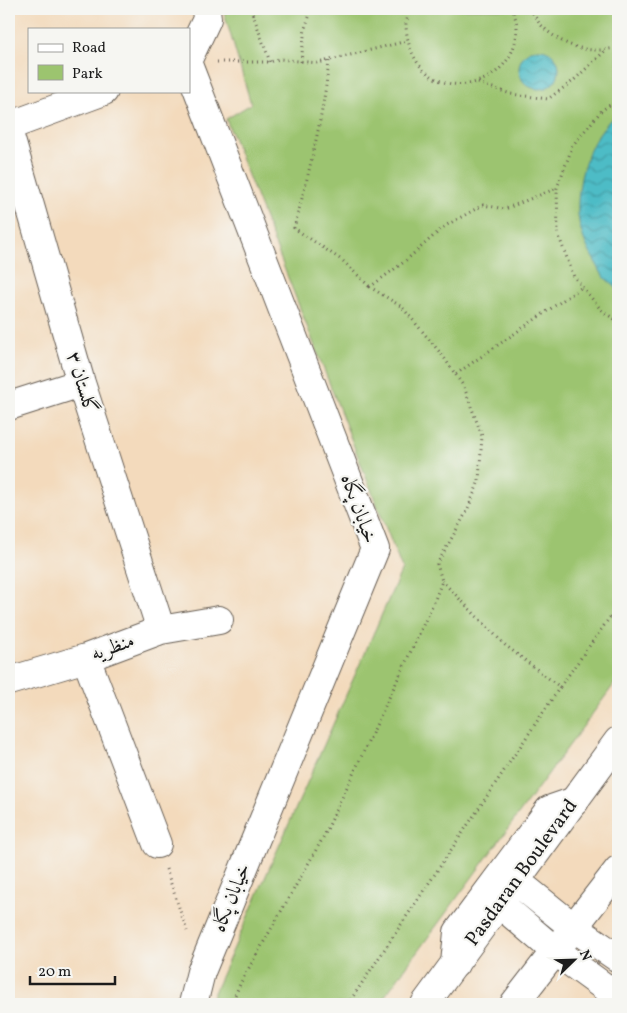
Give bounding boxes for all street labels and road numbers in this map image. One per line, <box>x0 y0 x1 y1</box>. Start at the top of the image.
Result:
street label: گلستان ۳ <box>58 349 104 417</box>
street label: خیابان پگاه <box>333 470 384 548</box>
street label: منظریه <box>87 627 139 669</box>
street label: Pasdaran Boulevard <box>459 794 585 952</box>
street label: خیابان پگاه <box>205 859 258 937</box>

